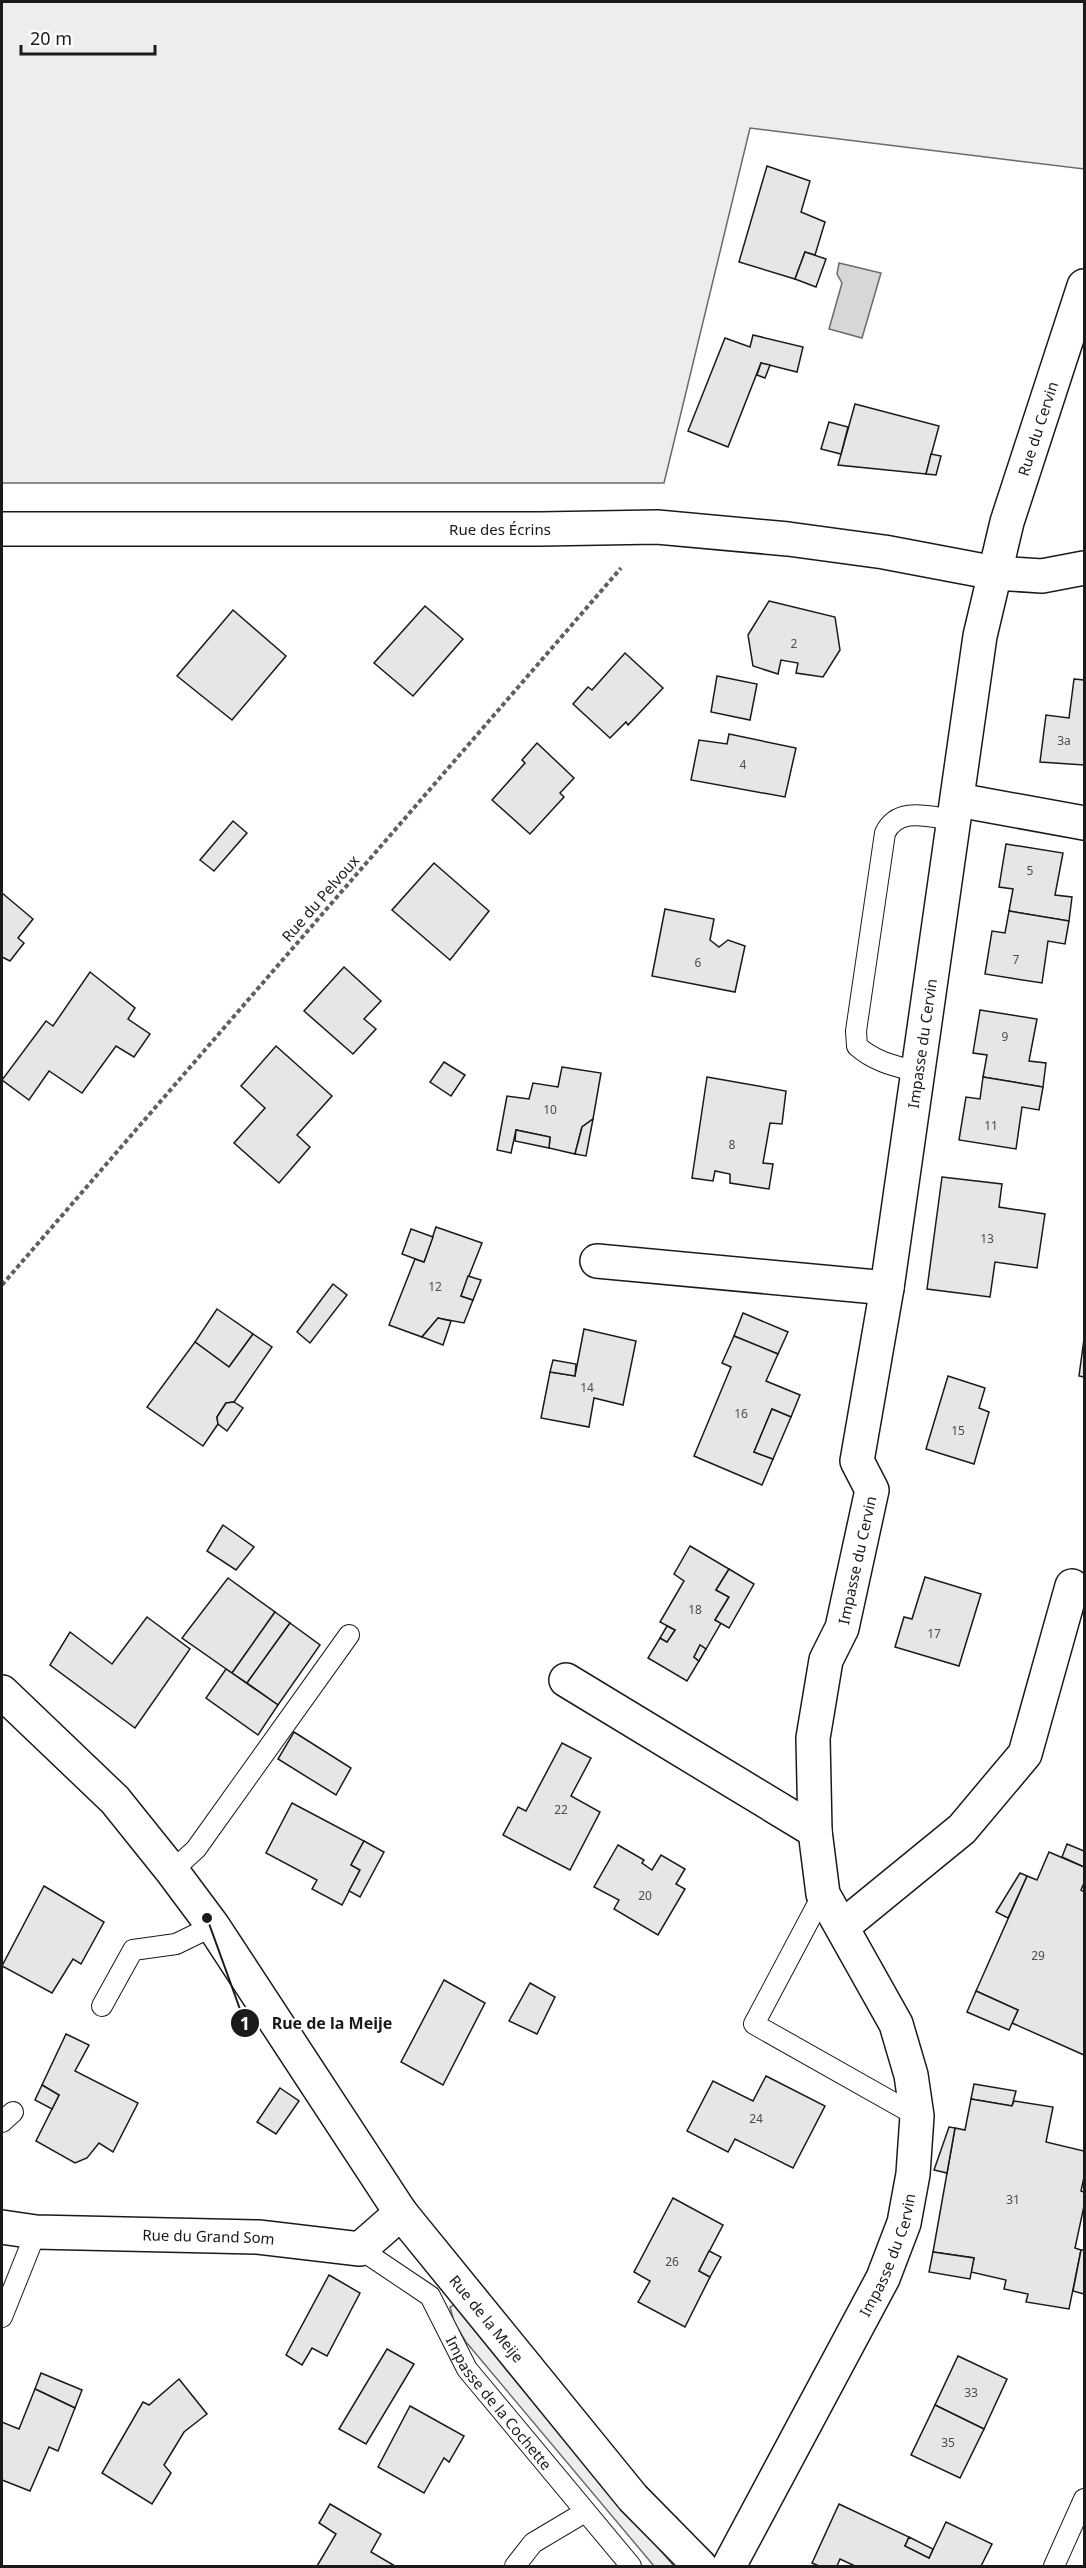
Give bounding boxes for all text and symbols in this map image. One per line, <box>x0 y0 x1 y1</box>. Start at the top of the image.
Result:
scale bar <box>21 18 154 56</box>
text: 20 m <box>30 26 72 50</box>
street label: Rue du Cervin <box>1013 379 1062 478</box>
street label: Rue des Écrins <box>449 519 551 539</box>
house number: 2 <box>791 635 798 652</box>
house number: 3a <box>1057 732 1071 749</box>
house number: 4 <box>740 756 747 773</box>
street label: Rue du Pelvoux <box>277 850 363 946</box>
house number: 5 <box>1027 862 1034 879</box>
house number: 7 <box>1013 951 1020 968</box>
house number: 6 <box>695 954 702 971</box>
street label: Impasse du Cervin <box>903 977 941 1110</box>
house number: 9 <box>1002 1028 1009 1045</box>
house number: 10 <box>543 1101 557 1118</box>
house number: 11 <box>984 1117 998 1134</box>
house number: 8 <box>729 1136 736 1153</box>
house number: 13 <box>980 1230 994 1247</box>
house number: 12 <box>428 1278 442 1295</box>
house number: 14 <box>580 1379 594 1396</box>
house number: 16 <box>734 1405 748 1422</box>
house number: 15 <box>951 1422 965 1439</box>
street label: Impasse du Cervin <box>833 1494 880 1626</box>
house number: 18 <box>688 1601 702 1618</box>
house number: 17 <box>927 1625 941 1642</box>
house number: 22 <box>554 1801 568 1818</box>
house number: 20 <box>638 1887 652 1904</box>
house number: 29 <box>1031 1947 1045 1964</box>
callout: Rue de la Meije <box>230 2006 404 2040</box>
text: 1 <box>240 2011 250 2035</box>
text: Rue de la Meije <box>272 2012 392 2034</box>
house number: 24 <box>749 2110 763 2127</box>
house number: 31 <box>1006 2191 1020 2208</box>
street label: Impasse du Cervin <box>854 2192 919 2320</box>
street label: Rue du Grand Som <box>142 2224 276 2249</box>
house number: 26 <box>665 2253 679 2270</box>
street label: Rue de la Meije <box>445 2271 528 2366</box>
street label: Impasse de la Cochette <box>442 2332 557 2474</box>
house number: 33 <box>964 2384 978 2401</box>
house number: 35 <box>941 2434 955 2451</box>

